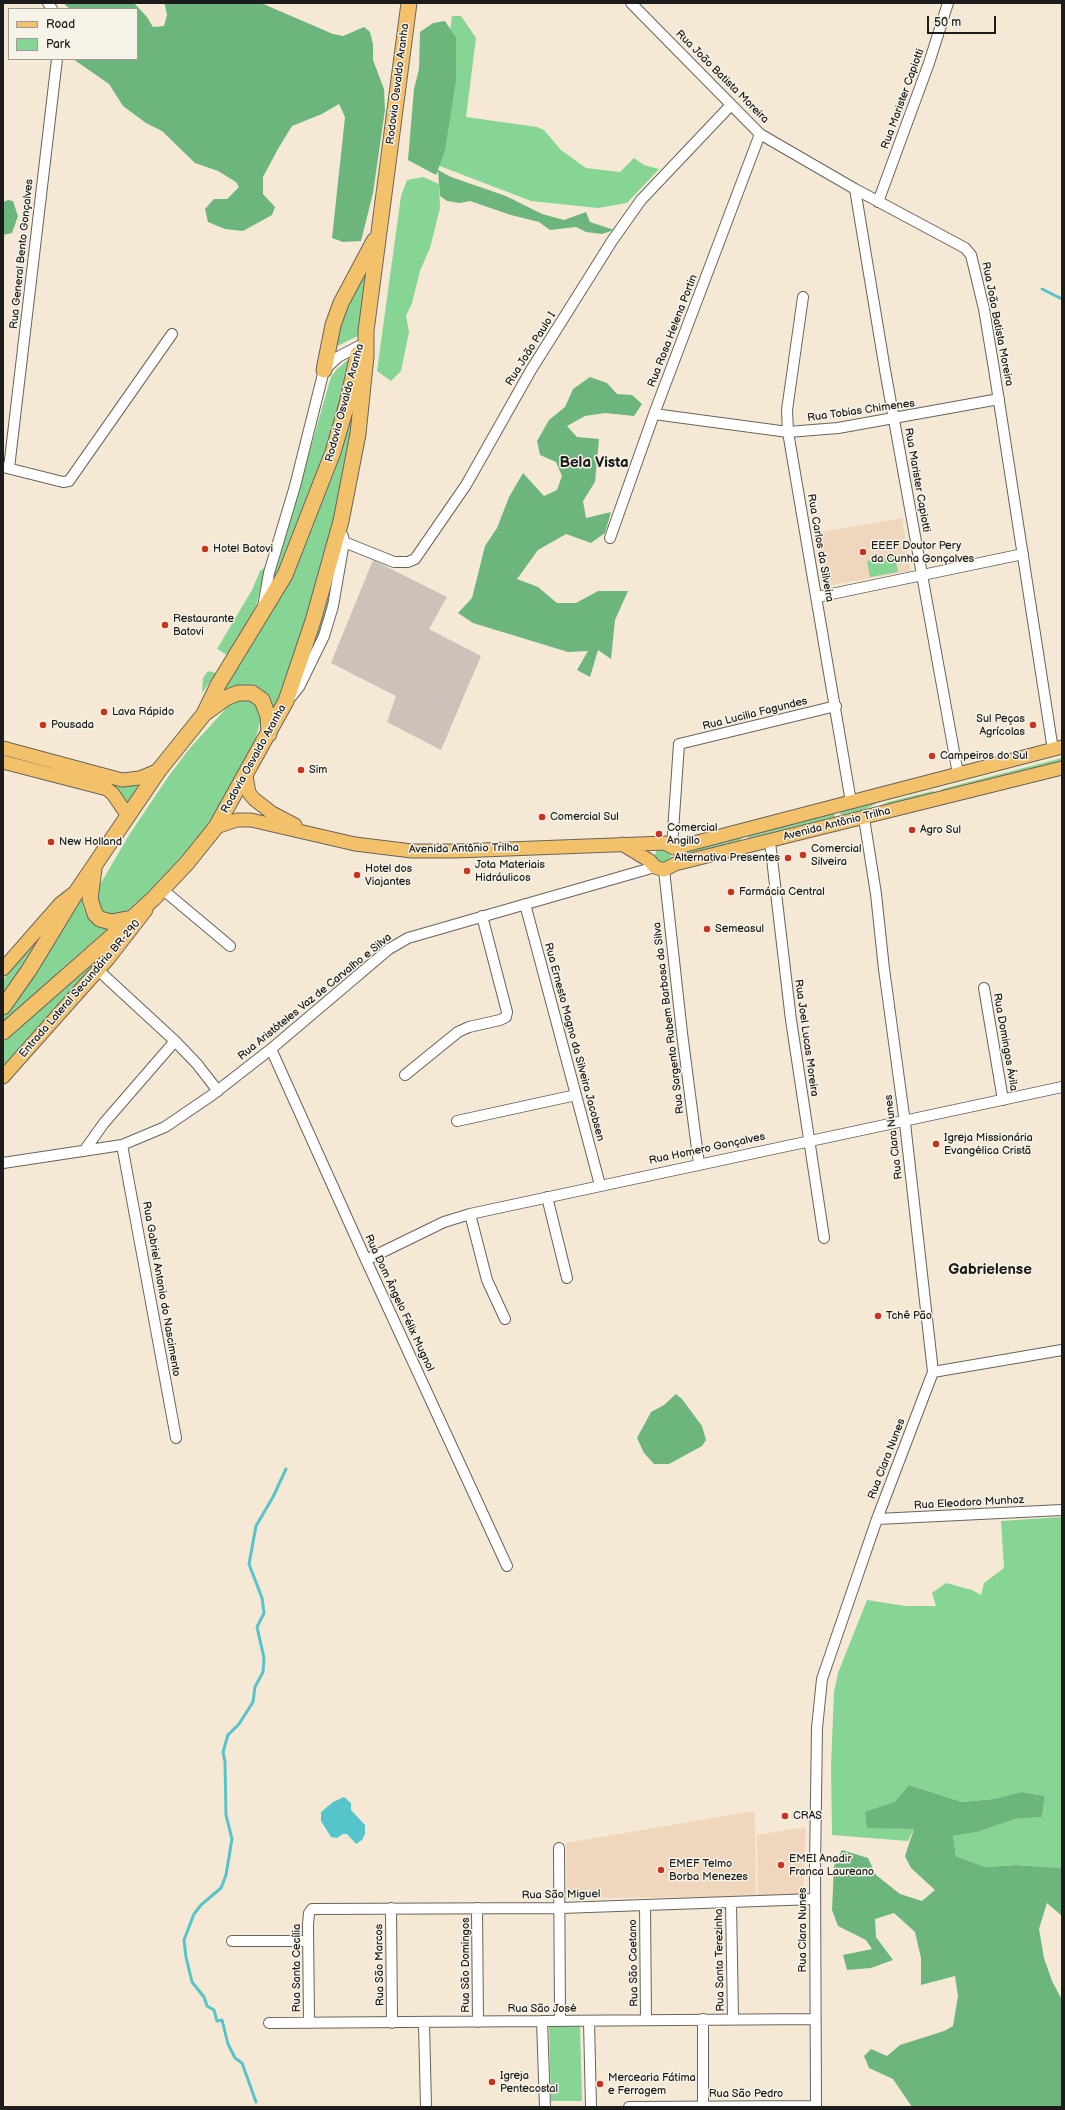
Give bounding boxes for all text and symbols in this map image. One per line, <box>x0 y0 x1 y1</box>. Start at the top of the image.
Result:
legend <box>8 8 138 60</box>
scale bar <box>929 8 998 34</box>
text: 50 m <box>934 15 961 30</box>
text: Road <box>46 17 75 32</box>
street label: Rodovia Osvaldo Aranha <box>384 23 412 145</box>
street label: Rua João Batista Moreira <box>673 28 771 126</box>
text: Park <box>46 37 70 52</box>
street label: Rua Marister Capiotti <box>879 47 927 151</box>
street label: Rua General Bento Gonçalves <box>8 178 36 330</box>
street label: Rua João Batista Moreira <box>978 261 1016 387</box>
street label: Rua Rosa Helena Portin <box>645 273 701 389</box>
street label: Rua João Paulo I <box>503 310 559 388</box>
street label: Rodovia Osvaldo Aranha <box>323 342 367 464</box>
street label: Rua Tobias Chimenes <box>806 397 916 425</box>
street label: Rua Marister Capiotti <box>901 427 933 533</box>
district label: Bela Vista <box>559 454 629 472</box>
street label: Rua Carlos da Silveira <box>804 493 836 603</box>
place label: EEEF Doutor Pery da Cunha Gonçalves <box>871 539 974 565</box>
place label: Hotel Batovi <box>213 542 273 556</box>
marker: Hotel Batovi <box>200 544 210 554</box>
marker: EEEF Doutor Pery da Cunha Gonçalves <box>858 547 868 557</box>
place label: Restaurante Batovi <box>173 612 234 638</box>
marker: Restaurante Batovi <box>160 620 170 630</box>
street label: Rua Lucilia Fagundes <box>701 695 809 733</box>
street label: Rodovia Osvaldo Aranha <box>219 702 289 816</box>
place label: Lava Rápido <box>112 705 174 719</box>
marker: Lava Rápido <box>99 707 109 717</box>
place label: Sul Peças Agrícolas <box>976 712 1025 738</box>
place label: Pousada <box>51 718 94 732</box>
marker: Pousada <box>38 720 48 730</box>
marker: Sul Peças Agrícolas <box>1028 720 1038 730</box>
place label: Campeiros do Sul <box>940 749 1028 763</box>
marker: Campeiros do Sul <box>927 751 937 761</box>
place label: Sim <box>309 763 327 777</box>
marker: Sim <box>296 765 306 775</box>
street label: Avenida Antônio Trilha <box>782 804 892 844</box>
place label: Comercial Sul <box>550 810 619 824</box>
marker: Comercial Sul <box>537 812 547 822</box>
place label: Comercial Angillo <box>667 821 718 847</box>
place label: Agro Sul <box>920 823 961 837</box>
marker: Agro Sul <box>907 825 917 835</box>
marker: Comercial Angillo <box>654 829 664 839</box>
place label: New Holland <box>59 835 122 849</box>
marker: New Holland <box>46 837 56 847</box>
street label: Avenida Antônio Trilha <box>409 841 519 857</box>
place label: Comercial Silveira <box>811 842 862 868</box>
marker: Comercial Silveira <box>798 850 808 860</box>
place label: Alternativa Presentes <box>675 851 780 865</box>
marker: Alternativa Presentes <box>783 853 793 863</box>
place label: Jota Materiais Hidráulicos <box>475 858 545 884</box>
place label: Hotel dos Viajantes <box>365 862 412 888</box>
marker: Jota Materiais Hidráulicos <box>462 866 472 876</box>
marker: Hotel dos Viajantes <box>352 870 362 880</box>
place label: Farmácia Central <box>739 885 825 899</box>
marker: Farmácia Central <box>726 887 736 897</box>
street label: Entrada Lateral Secundária BR-290 <box>17 918 143 1060</box>
street label: Rua Sargento Rubem Barbosa da Silva <box>651 921 687 1115</box>
place label: Semeasul <box>715 922 764 936</box>
marker: Semeasul <box>702 924 712 934</box>
street label: Rua Aristóteles Vaz de Carvalho e Silva <box>236 931 394 1063</box>
street label: Rua Ernesto Magno da Silveira Jacobsen <box>541 941 607 1143</box>
street label: Rua Joel Lucas Moreira <box>791 978 821 1098</box>
street label: Rua Domingos Ávila <box>990 992 1020 1092</box>
street label: Rua Clara Nunes <box>882 1094 906 1180</box>
street label: Rua Homero Gonçalves <box>648 1130 766 1168</box>
place label: Igreja Missionária Evangélica Cristã <box>944 1131 1033 1157</box>
marker: Igreja Missionária Evangélica Cristã <box>931 1139 941 1149</box>
street label: Rua Gabriel Antonio do Nascimento <box>139 1200 183 1378</box>
street label: Rua Dom Ângelo Félix Mugnol <box>361 1232 437 1374</box>
district label: Gabrielense <box>948 1261 1032 1279</box>
place label: Tchê Pão <box>886 1309 932 1323</box>
marker: Tchê Pão <box>873 1311 883 1321</box>
street label: Rua Clara Nunes <box>866 1417 908 1501</box>
street label: Rua Eleodoro Munhoz <box>914 1494 1024 1512</box>
place label: CRAS <box>793 1809 822 1823</box>
marker: CRAS <box>780 1811 790 1821</box>
place label: EMEI Anadir Franca Laureano <box>789 1852 874 1878</box>
place label: EMEF Telmo Borba Menezes <box>669 1857 748 1883</box>
marker: EMEI Anadir Franca Laureano <box>776 1860 786 1870</box>
marker: EMEF Telmo Borba Menezes <box>656 1865 666 1875</box>
street label: Rua Clara Nunes <box>796 1887 810 1973</box>
street label: Rua São Miguel <box>521 1888 601 1902</box>
street label: Rua Santa Terezinha <box>713 1908 727 2012</box>
street label: Rua São Domingos <box>459 1917 473 2013</box>
street label: Rua São Caetano <box>627 1919 641 2007</box>
street label: Rua Santa Cecília <box>290 1924 304 2012</box>
street label: Rua São Marcos <box>373 1924 387 2006</box>
street label: Rua São José <box>507 2002 577 2016</box>
place label: Igreja Pentecostal <box>500 2069 558 2095</box>
place label: Mercearia Fátima e Ferragem <box>608 2071 696 2097</box>
marker: Igreja Pentecostal <box>487 2077 497 2087</box>
marker: Mercearia Fátima e Ferragem <box>595 2079 605 2089</box>
street label: Rua São Pedro <box>709 2087 783 2101</box>

